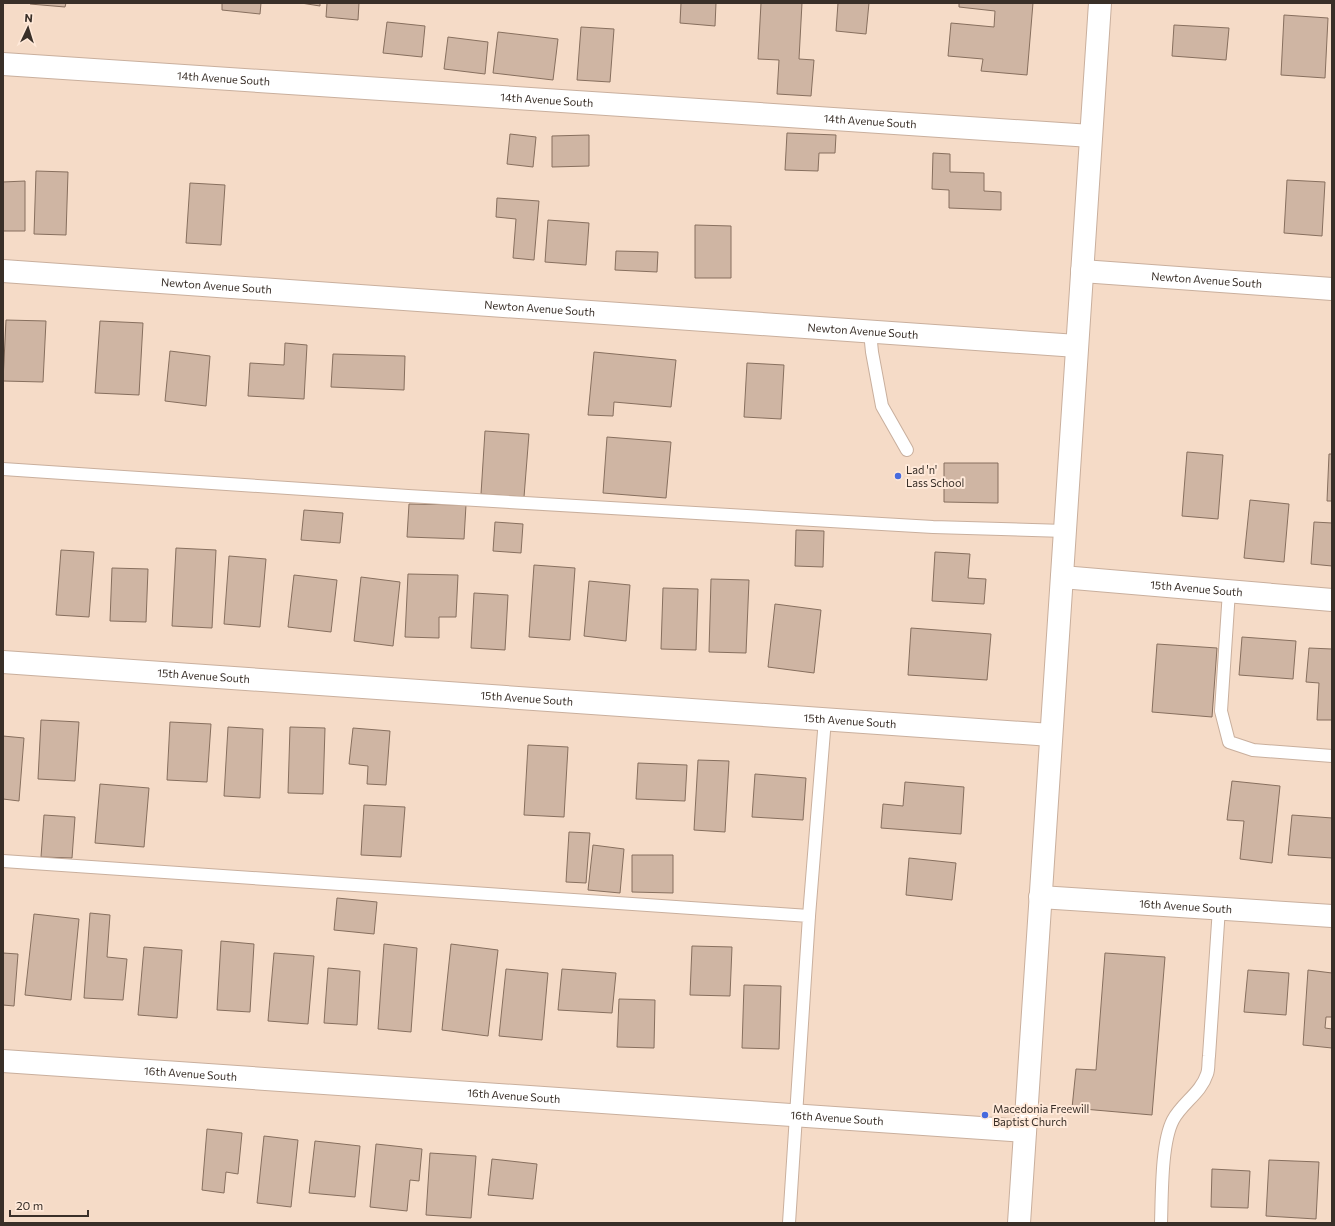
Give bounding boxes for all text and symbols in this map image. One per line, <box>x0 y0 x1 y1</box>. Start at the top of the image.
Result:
north arrow <box>8 8 48 48</box>
text: N <box>24 11 33 24</box>
street label: 14th Avenue South <box>177 69 270 88</box>
street label: 14th Avenue South <box>500 90 594 109</box>
street label: 14th Avenue South <box>823 111 917 130</box>
street label: Newton Avenue South <box>1151 269 1263 290</box>
street label: Newton Avenue South <box>161 275 272 296</box>
street label: Newton Avenue South <box>484 298 596 318</box>
street label: Newton Avenue South <box>807 320 919 341</box>
place label: Lad 'n' Lass School <box>906 463 964 489</box>
marker: Lad 'n' Lass School <box>893 471 903 481</box>
street label: 15th Avenue South <box>1150 578 1243 598</box>
street label: 15th Avenue South <box>157 666 250 685</box>
street label: 15th Avenue South <box>480 688 574 708</box>
street label: 15th Avenue South <box>803 711 897 730</box>
street label: 16th Avenue South <box>1139 896 1233 915</box>
street label: 16th Avenue South <box>144 1064 238 1083</box>
street label: 16th Avenue South <box>467 1086 561 1105</box>
place label: Macedonia Freewill Baptist Church <box>993 1102 1089 1128</box>
street label: 16th Avenue South <box>790 1108 884 1127</box>
marker: Macedonia Freewill Baptist Church <box>980 1110 990 1120</box>
scale bar <box>10 1192 88 1218</box>
text: 20 m <box>16 1198 43 1212</box>

